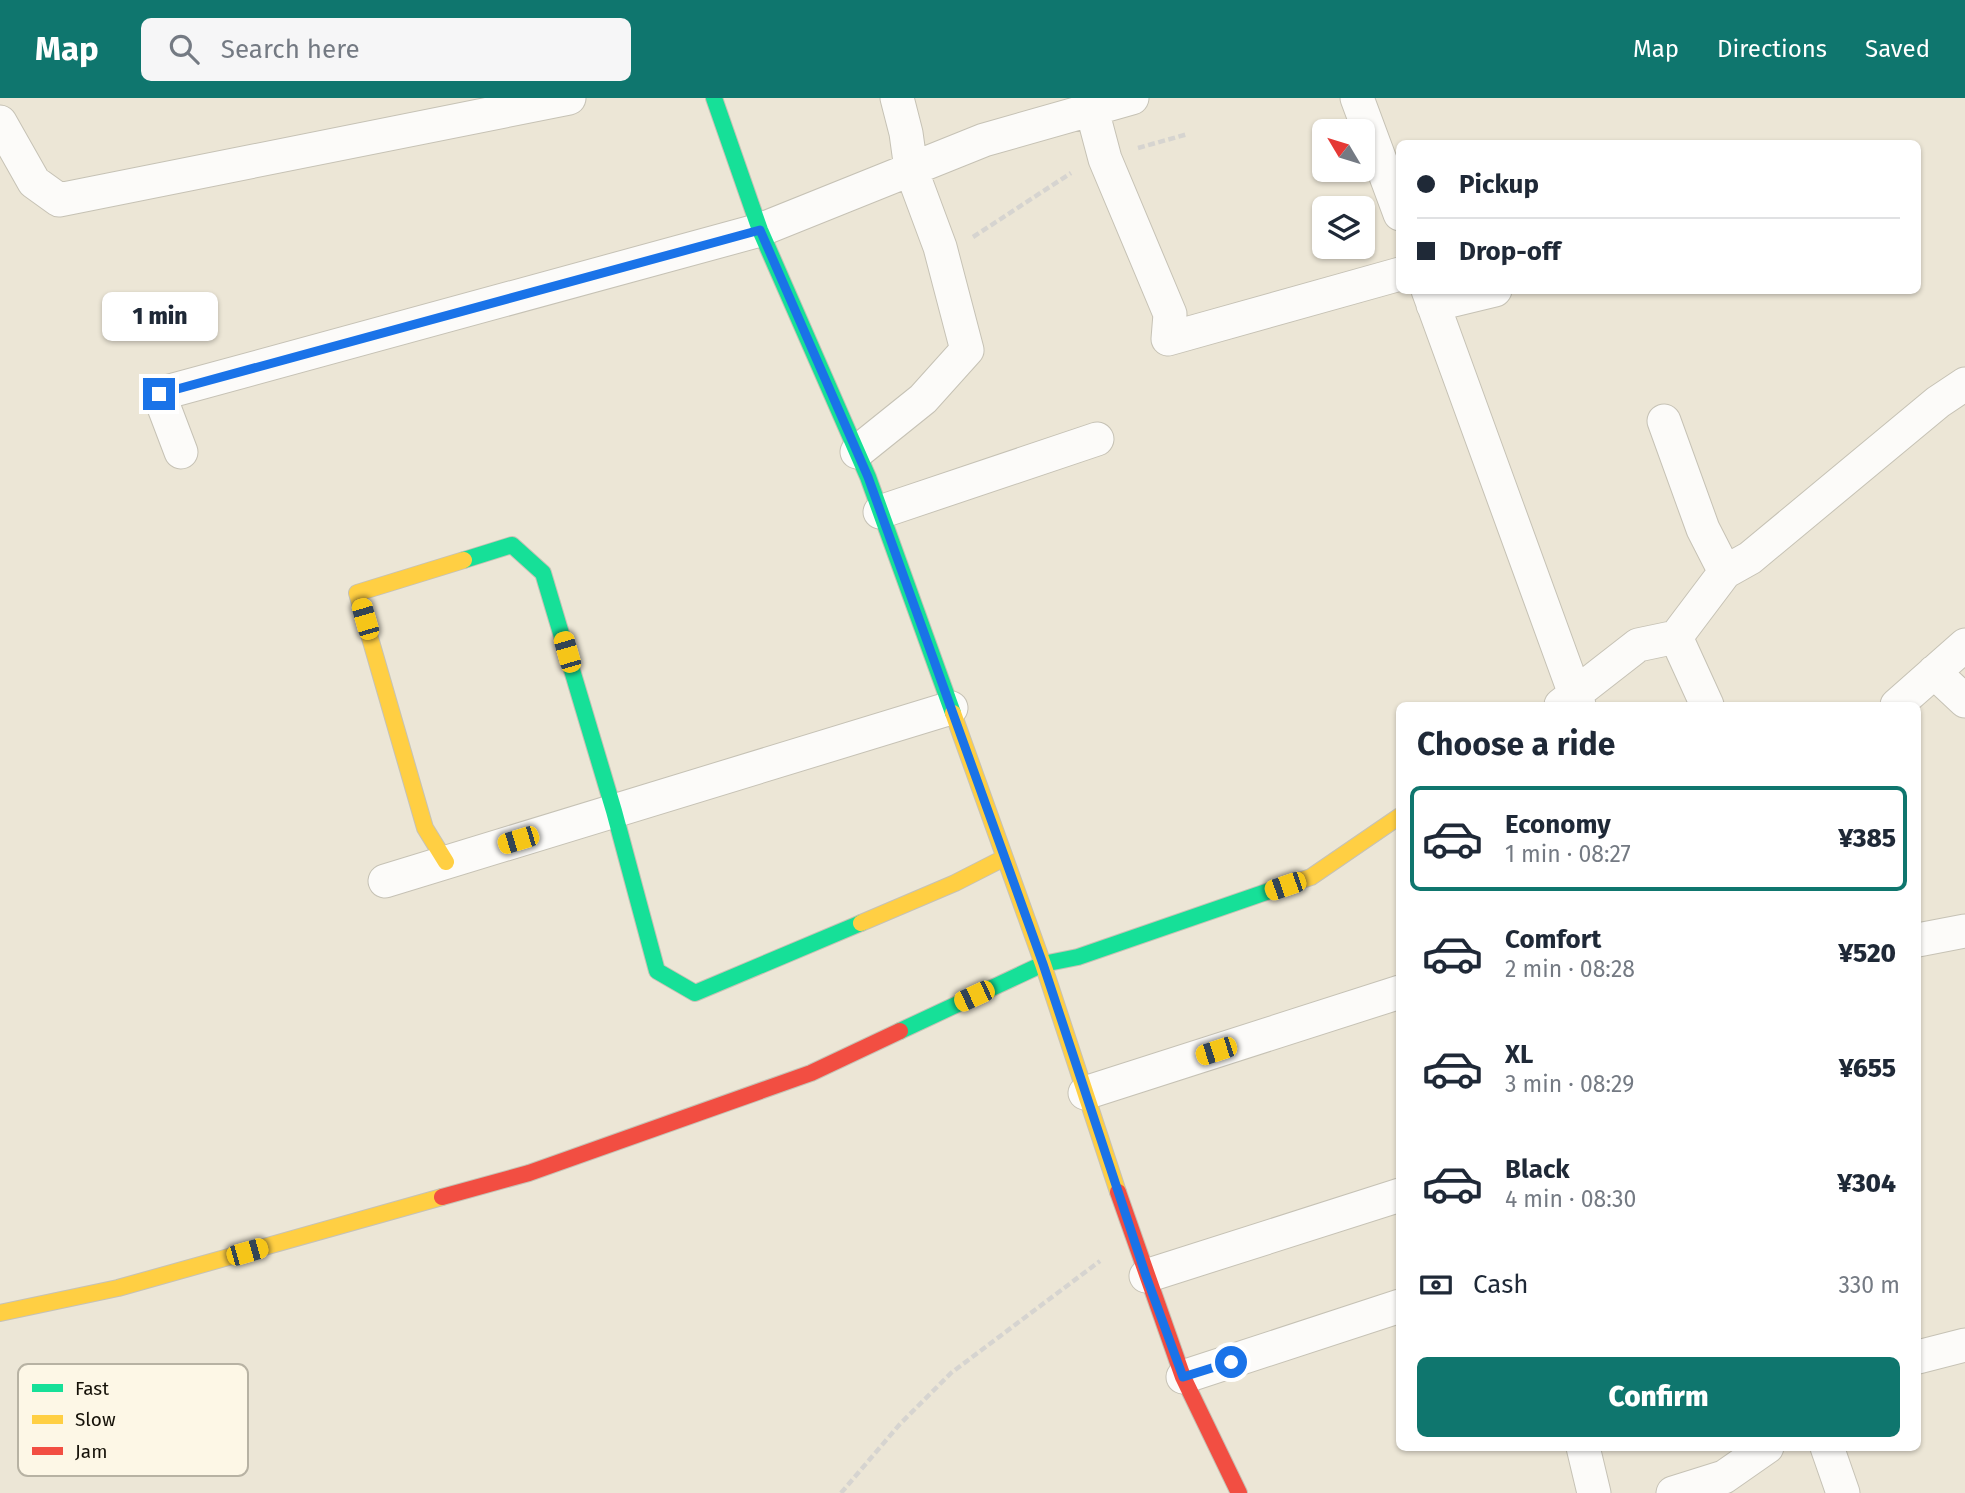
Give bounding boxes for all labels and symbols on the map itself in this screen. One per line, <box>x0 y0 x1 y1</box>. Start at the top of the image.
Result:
north arrow <box>1312 119 1376 182</box>
callout: 1 min <box>101 292 217 342</box>
route end <box>143 378 175 410</box>
car <box>350 596 381 642</box>
car <box>552 629 583 675</box>
car <box>495 824 542 856</box>
car <box>1262 869 1309 903</box>
car <box>951 978 998 1014</box>
car <box>1193 1035 1240 1067</box>
car <box>224 1236 271 1268</box>
route start <box>1215 1346 1247 1378</box>
legend <box>18 1364 248 1476</box>
text: Fast <box>75 1377 109 1400</box>
text: Slow <box>75 1408 116 1431</box>
text: Jam <box>75 1440 107 1463</box>

